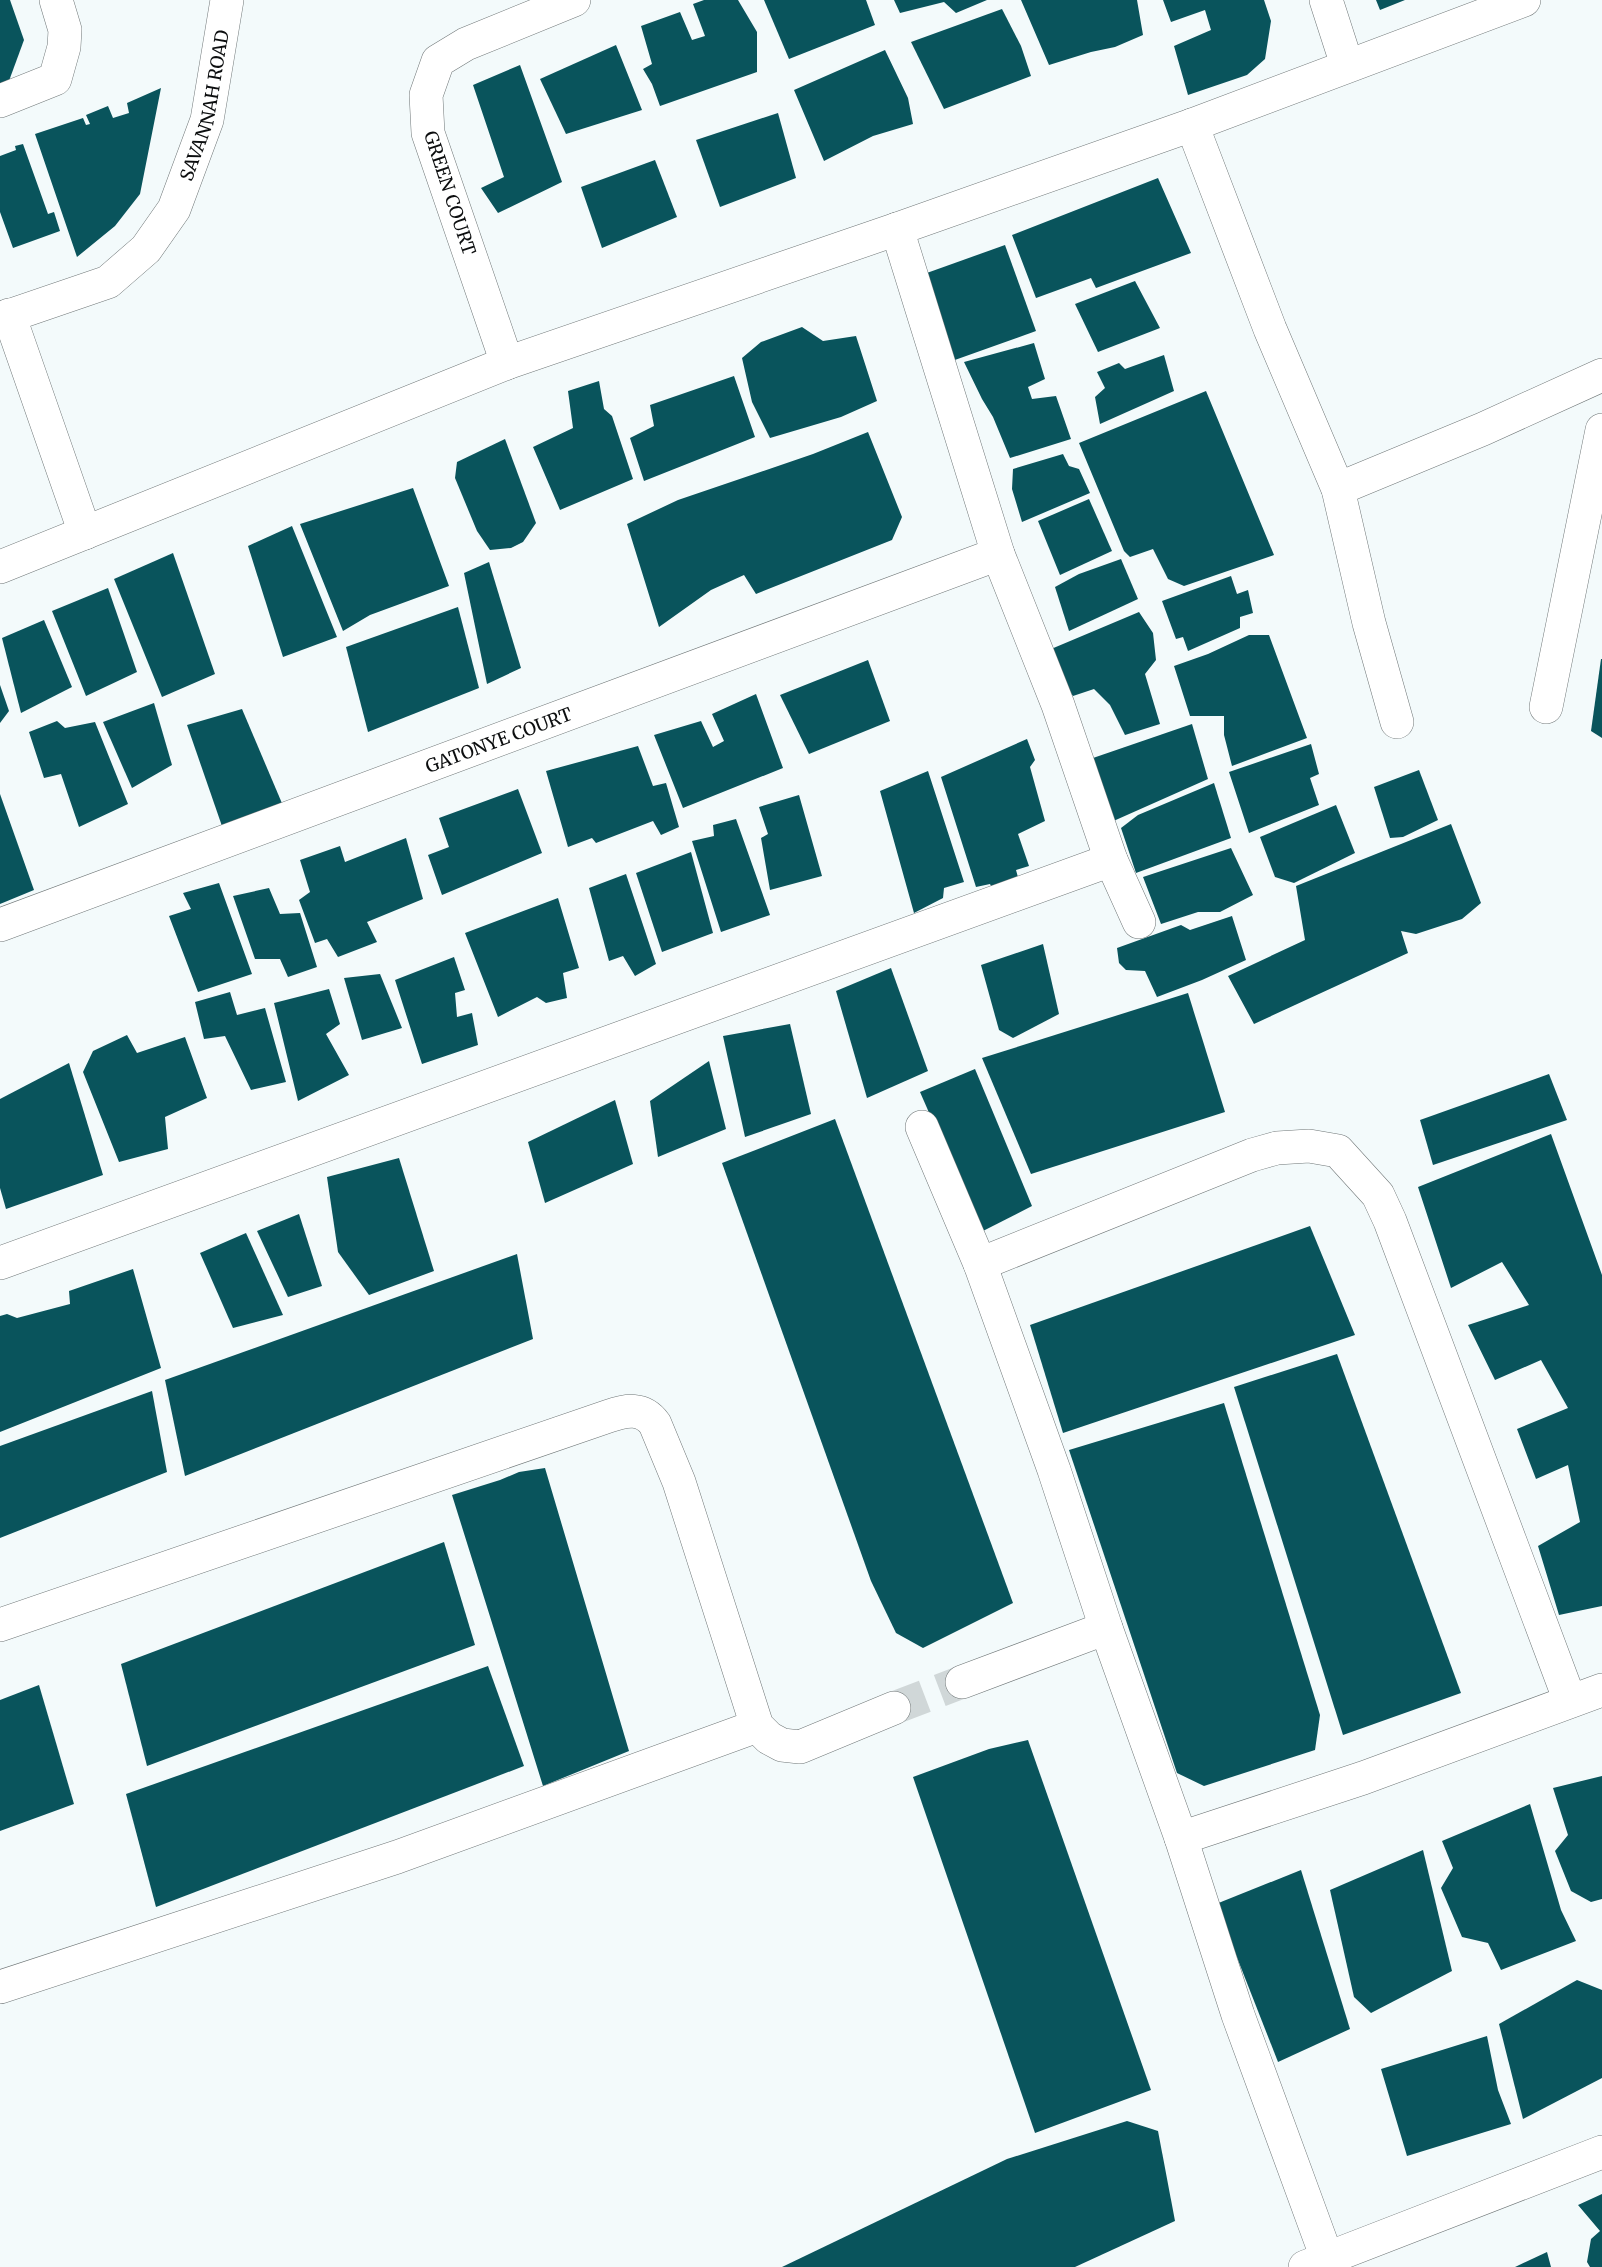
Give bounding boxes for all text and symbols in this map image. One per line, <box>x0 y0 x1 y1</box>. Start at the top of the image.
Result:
street label: SAVANNAH ROAD <box>174 28 233 184</box>
street label: GREEN COURT <box>419 128 481 258</box>
street label: GATONYE COURT <box>422 702 576 777</box>

